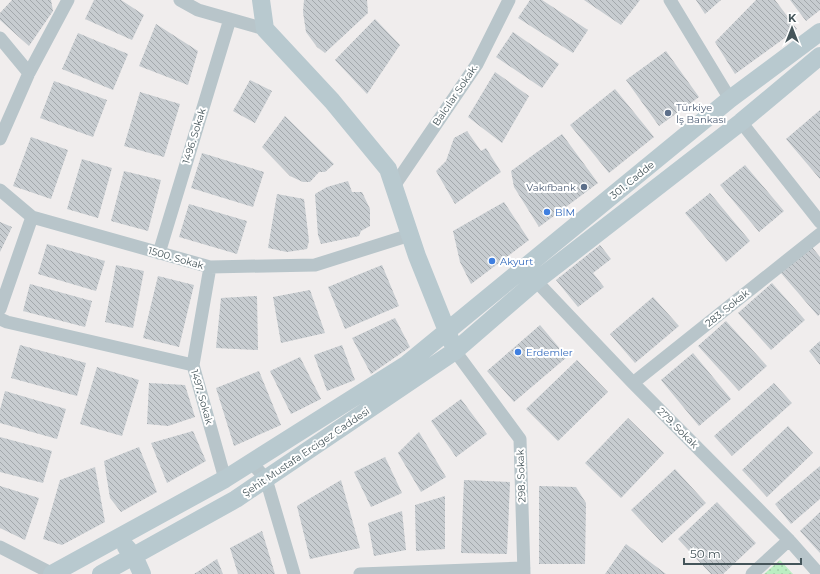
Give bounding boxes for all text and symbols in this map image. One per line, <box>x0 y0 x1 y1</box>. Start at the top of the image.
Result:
north arrow <box>772 8 812 48</box>
text: K <box>788 11 797 25</box>
street label: Balcılar Sokak. <box>429 61 481 129</box>
place label: Türkiye İş Bankası <box>676 101 726 126</box>
street label: 1496. Sokak <box>179 107 209 165</box>
marker: Türkiye İş Bankası <box>663 108 673 118</box>
street label: 301. Cadde <box>607 158 657 202</box>
place label: Vakıfbank <box>526 181 576 194</box>
marker: Vakıfbank <box>579 182 589 192</box>
place label: BİM <box>555 206 575 219</box>
marker: BİM <box>542 207 552 217</box>
street label: 1500. Sokak <box>147 244 205 272</box>
place label: Akyurt <box>500 255 533 268</box>
marker: Akyurt <box>487 256 497 266</box>
street label: 283. Sokak <box>702 286 752 330</box>
place label: Erdemler <box>526 346 573 359</box>
marker: Erdemler <box>513 347 523 357</box>
street label: 1497. Sokak <box>188 368 216 426</box>
street label: Şehit Mustafa Ercigez Caddesi <box>240 405 372 499</box>
street label: 279. Sokak <box>655 405 701 451</box>
street label: 298. Sokak <box>514 449 528 503</box>
scale bar <box>684 540 801 566</box>
text: 50 m <box>690 546 721 561</box>

